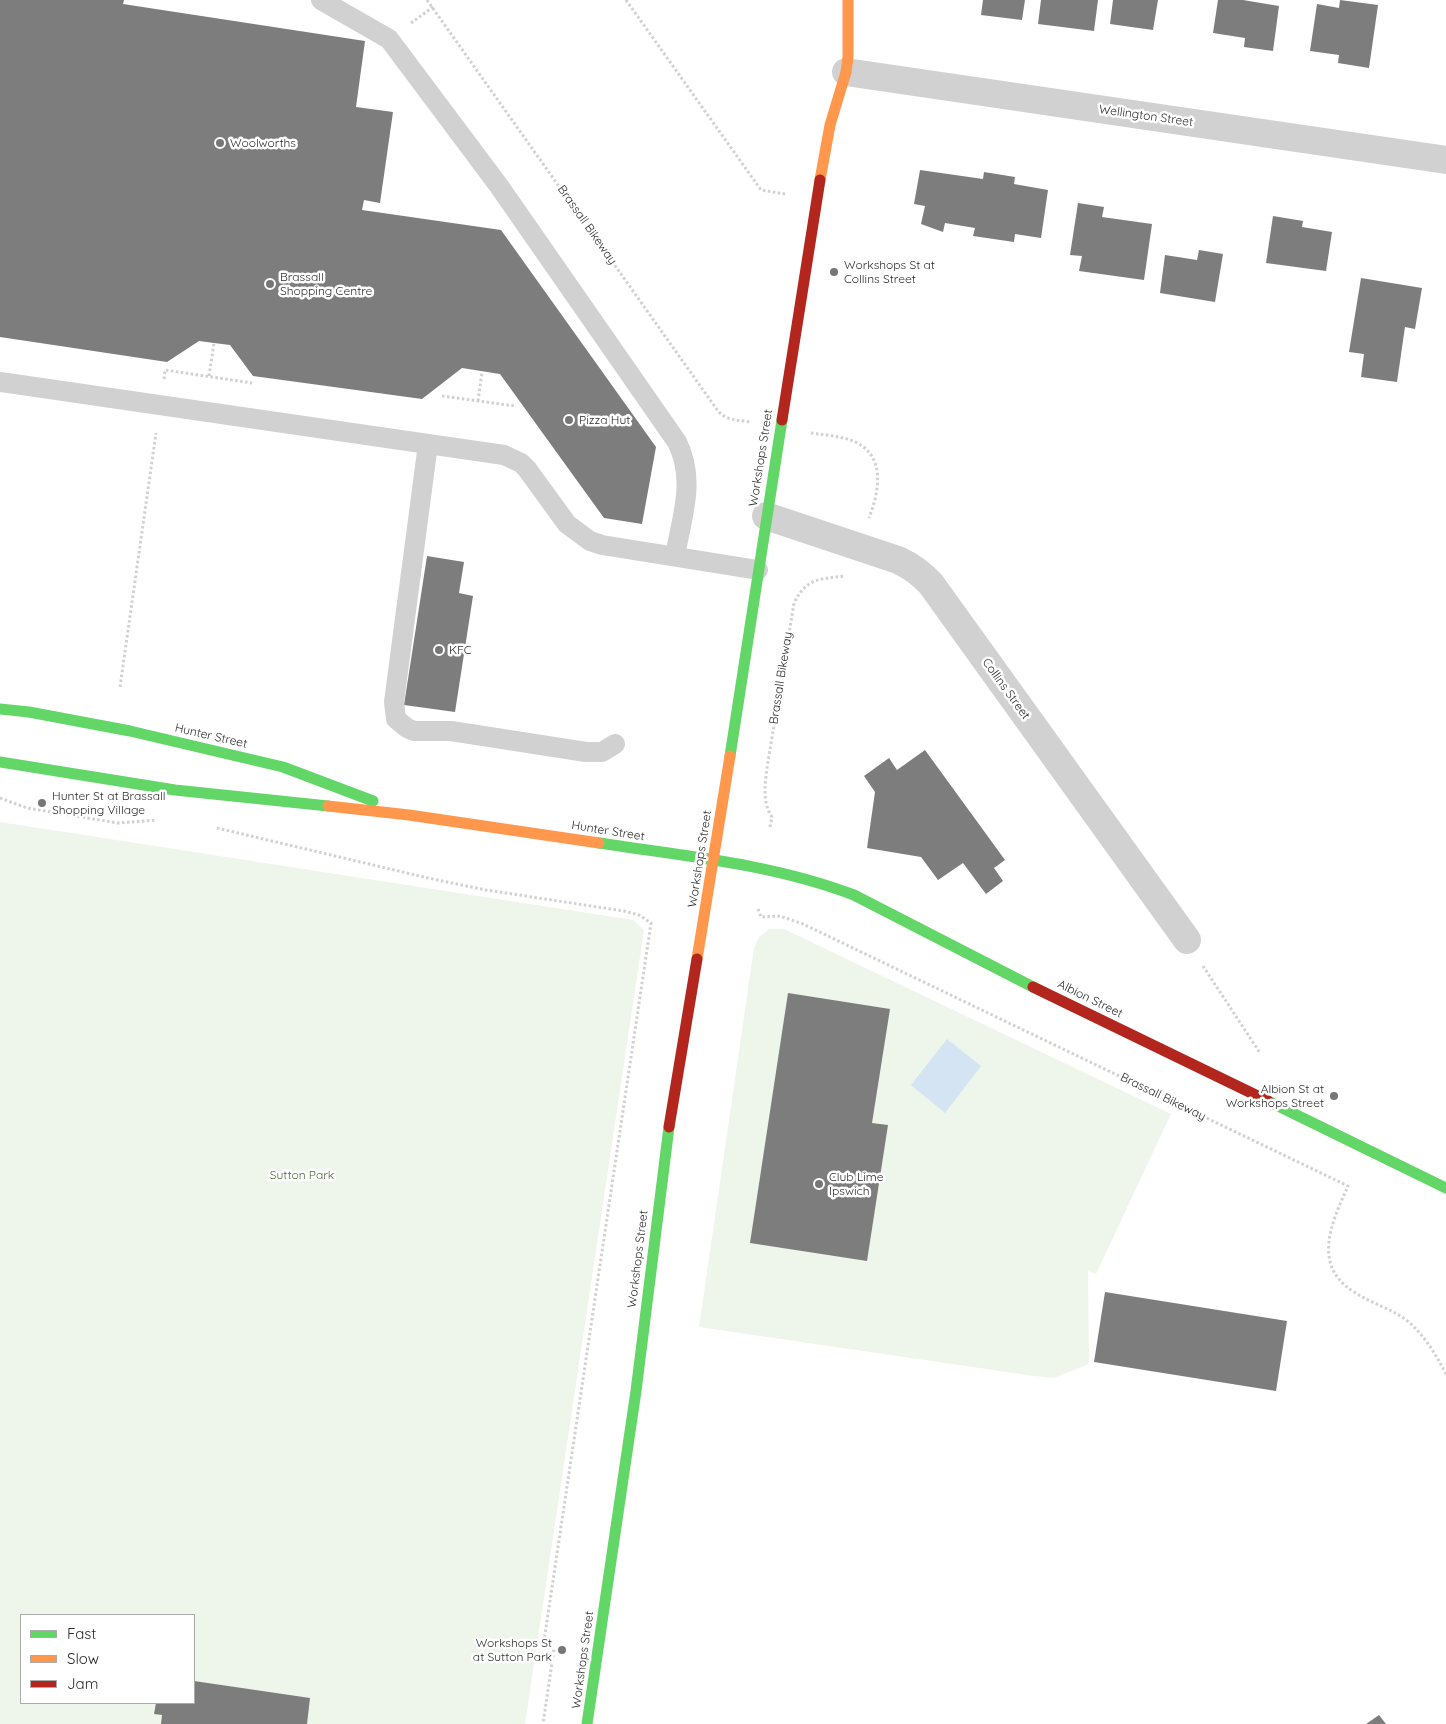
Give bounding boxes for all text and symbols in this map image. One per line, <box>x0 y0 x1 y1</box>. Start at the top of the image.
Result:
street label: Wellington Street <box>1098 102 1194 130</box>
place label: Woolworths <box>230 136 296 150</box>
marker: Woolworths <box>214 137 226 149</box>
street label: Brassall Bikeway <box>554 183 620 267</box>
place label: Workshops St at Collins Street <box>844 258 935 286</box>
marker: Workshops St at Collins Street <box>828 266 840 278</box>
place label: Brassall Shopping Centre <box>280 270 372 298</box>
marker: Brassall Shopping Centre <box>264 278 276 290</box>
street label: Workshops Street <box>746 408 776 508</box>
place label: Pizza Hut <box>579 413 630 427</box>
marker: Pizza Hut <box>563 414 575 426</box>
street label: Brassall Bikeway <box>767 631 795 725</box>
place label: KFC <box>449 643 472 657</box>
marker: KFC <box>433 644 445 656</box>
street label: Collins Street <box>979 656 1033 722</box>
street label: Hunter Street <box>173 721 249 751</box>
place label: Hunter St at Brassall Shopping Village <box>52 789 165 817</box>
marker: Hunter St at Brassall Shopping Village <box>36 797 48 809</box>
street label: Workshops Street <box>685 809 715 909</box>
street label: Hunter Street <box>570 818 646 844</box>
street label: Albion Street <box>1055 977 1125 1021</box>
street label: Brassall Bikeway <box>1118 1070 1208 1124</box>
place label: Albion St at Workshops Street <box>1226 1082 1324 1110</box>
marker: Albion St at Workshops Street <box>1328 1090 1340 1102</box>
park label: Sutton Park <box>270 1168 334 1182</box>
place label: Club Lime Ipswich <box>829 1170 884 1198</box>
marker: Club Lime Ipswich <box>813 1178 825 1190</box>
street label: Workshops Street <box>625 1209 651 1309</box>
street label: Workshops Street <box>569 1610 597 1710</box>
legend <box>20 1614 195 1704</box>
text: Fast <box>67 1624 96 1643</box>
place label: Workshops St at Sutton Park <box>473 1636 552 1664</box>
marker: Workshops St at Sutton Park <box>556 1644 568 1656</box>
text: Slow <box>67 1649 99 1668</box>
text: Jam <box>67 1674 98 1693</box>

